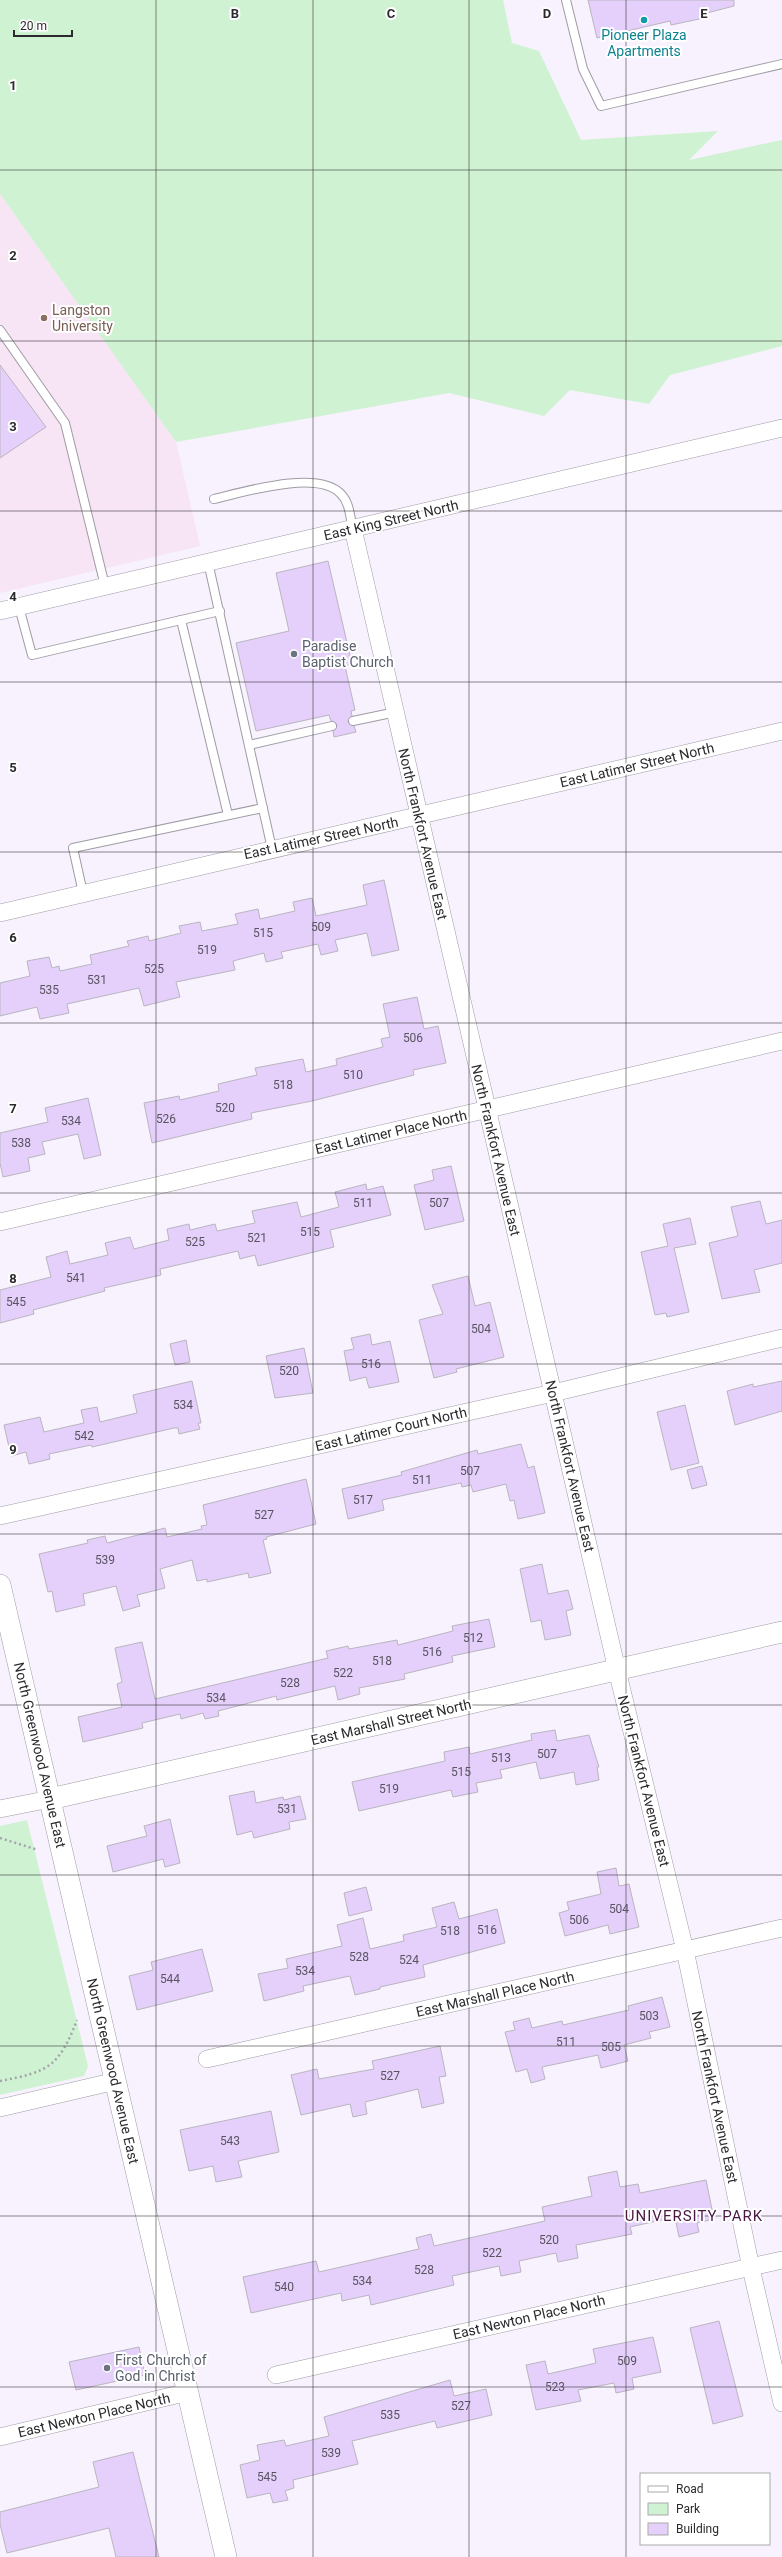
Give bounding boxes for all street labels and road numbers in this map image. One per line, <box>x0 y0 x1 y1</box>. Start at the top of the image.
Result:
street label: East King Street North <box>322 497 460 543</box>
street label: East Latimer Street North <box>558 739 716 791</box>
street label: North Frankfort Avenue East <box>395 746 451 922</box>
street label: East Latimer Street North <box>242 814 400 862</box>
street label: North Frankfort Avenue East <box>468 1062 524 1238</box>
street label: East Latimer Place North <box>314 1107 468 1157</box>
street label: North Frankfort Avenue East <box>542 1378 598 1554</box>
street label: East Latimer Court North <box>314 1404 468 1454</box>
street label: North Greenwood Avenue East <box>11 1661 69 1850</box>
street label: North Frankfort Avenue East <box>615 1694 673 1869</box>
street label: East Marshall Street North <box>309 1696 473 1748</box>
street label: East Marshall Place North <box>414 1968 576 2020</box>
street label: North Greenwood Avenue East <box>84 1977 142 2166</box>
street label: North Frankfort Avenue East <box>689 2009 741 2185</box>
street label: East Newton Place North <box>451 2292 607 2342</box>
street label: East Newton Place North <box>16 2390 172 2440</box>

